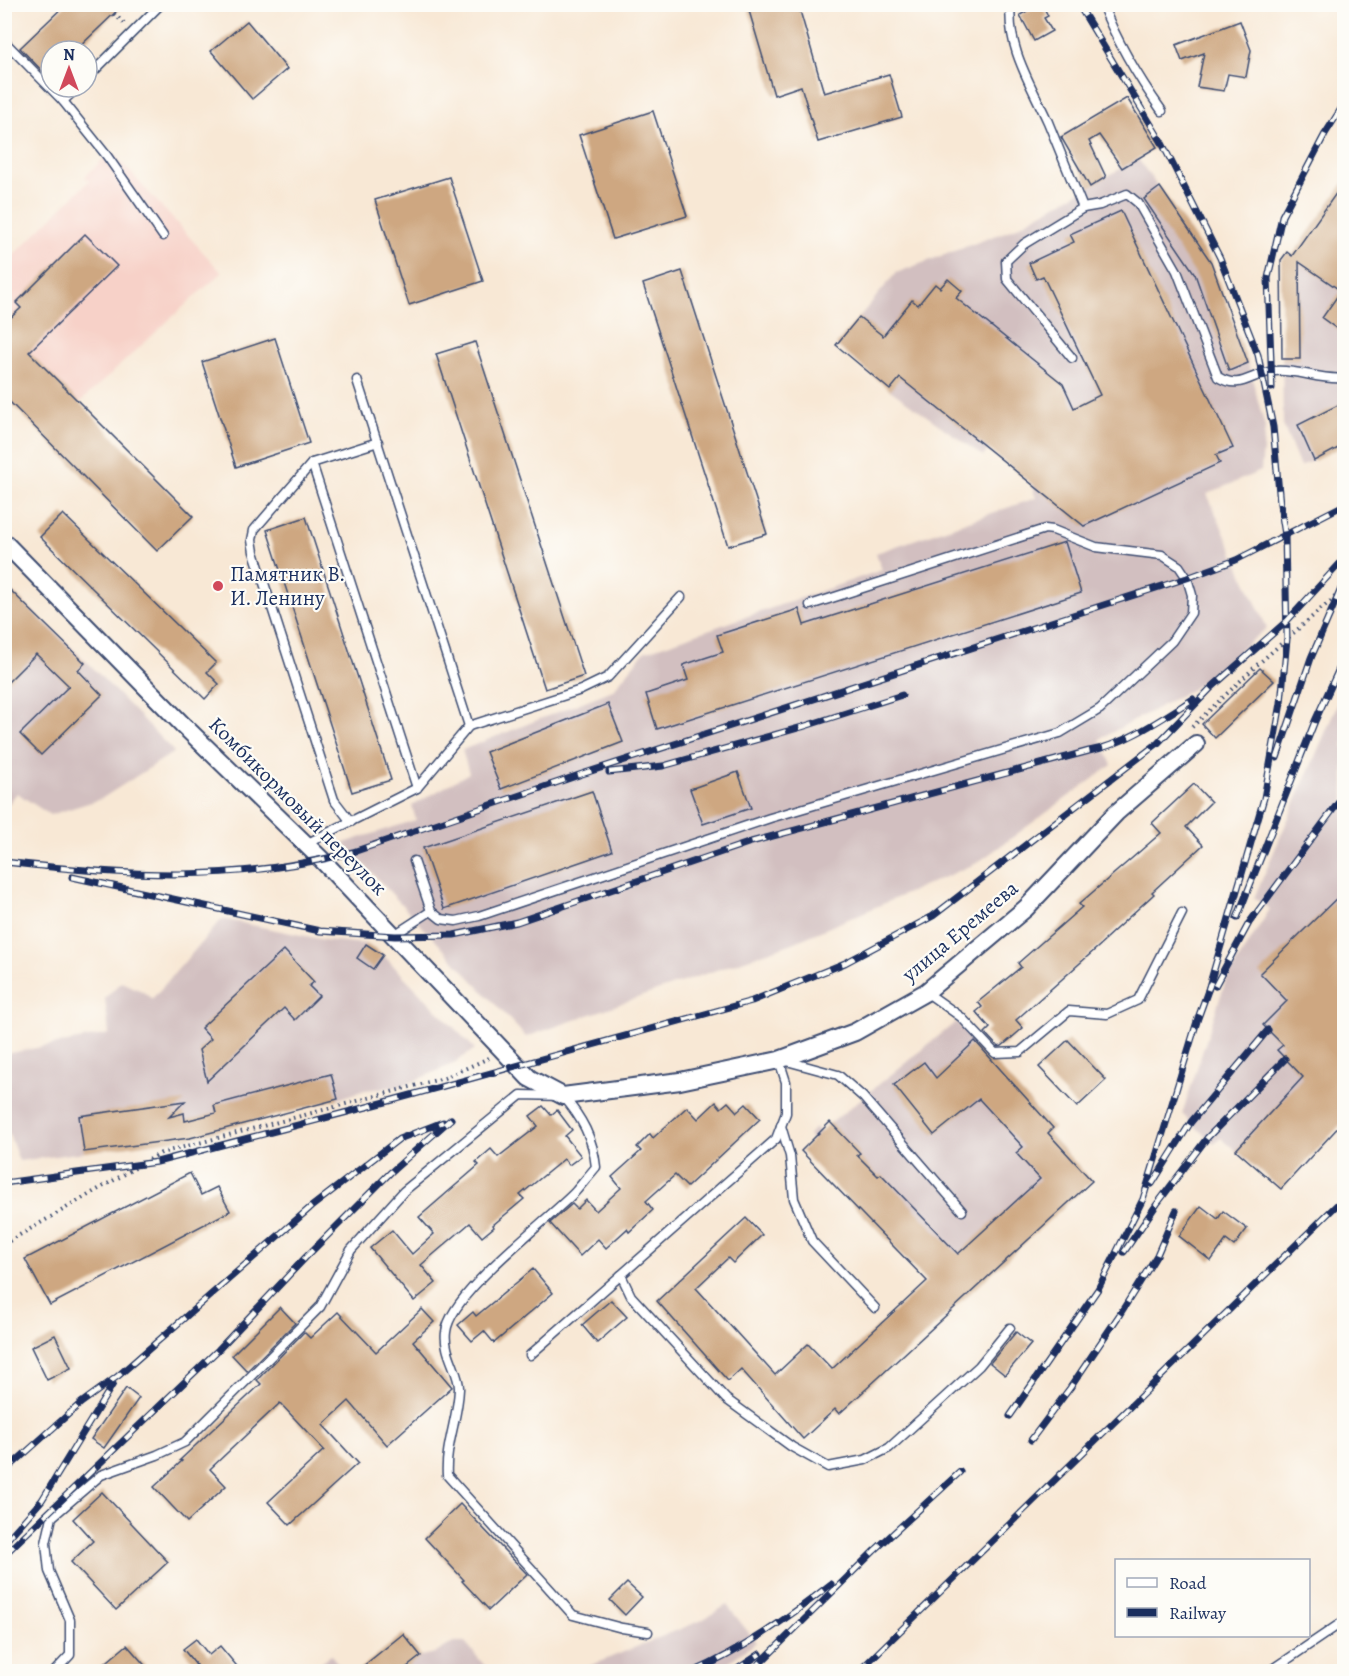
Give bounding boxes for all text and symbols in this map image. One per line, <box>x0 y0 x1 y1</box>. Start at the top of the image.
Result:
north arrow <box>39 39 99 99</box>
text: N <box>63 44 75 66</box>
place label: Памятник В. И. Ленину <box>230 560 345 612</box>
marker: Памятник В. И. Ленину <box>211 579 225 593</box>
street label: Комбикормовый переулок <box>203 711 393 901</box>
street label: улица Еремеева <box>895 874 1024 989</box>
legend <box>1115 1559 1310 1637</box>
text: Road <box>1169 1571 1207 1595</box>
text: Railway <box>1169 1601 1227 1625</box>

